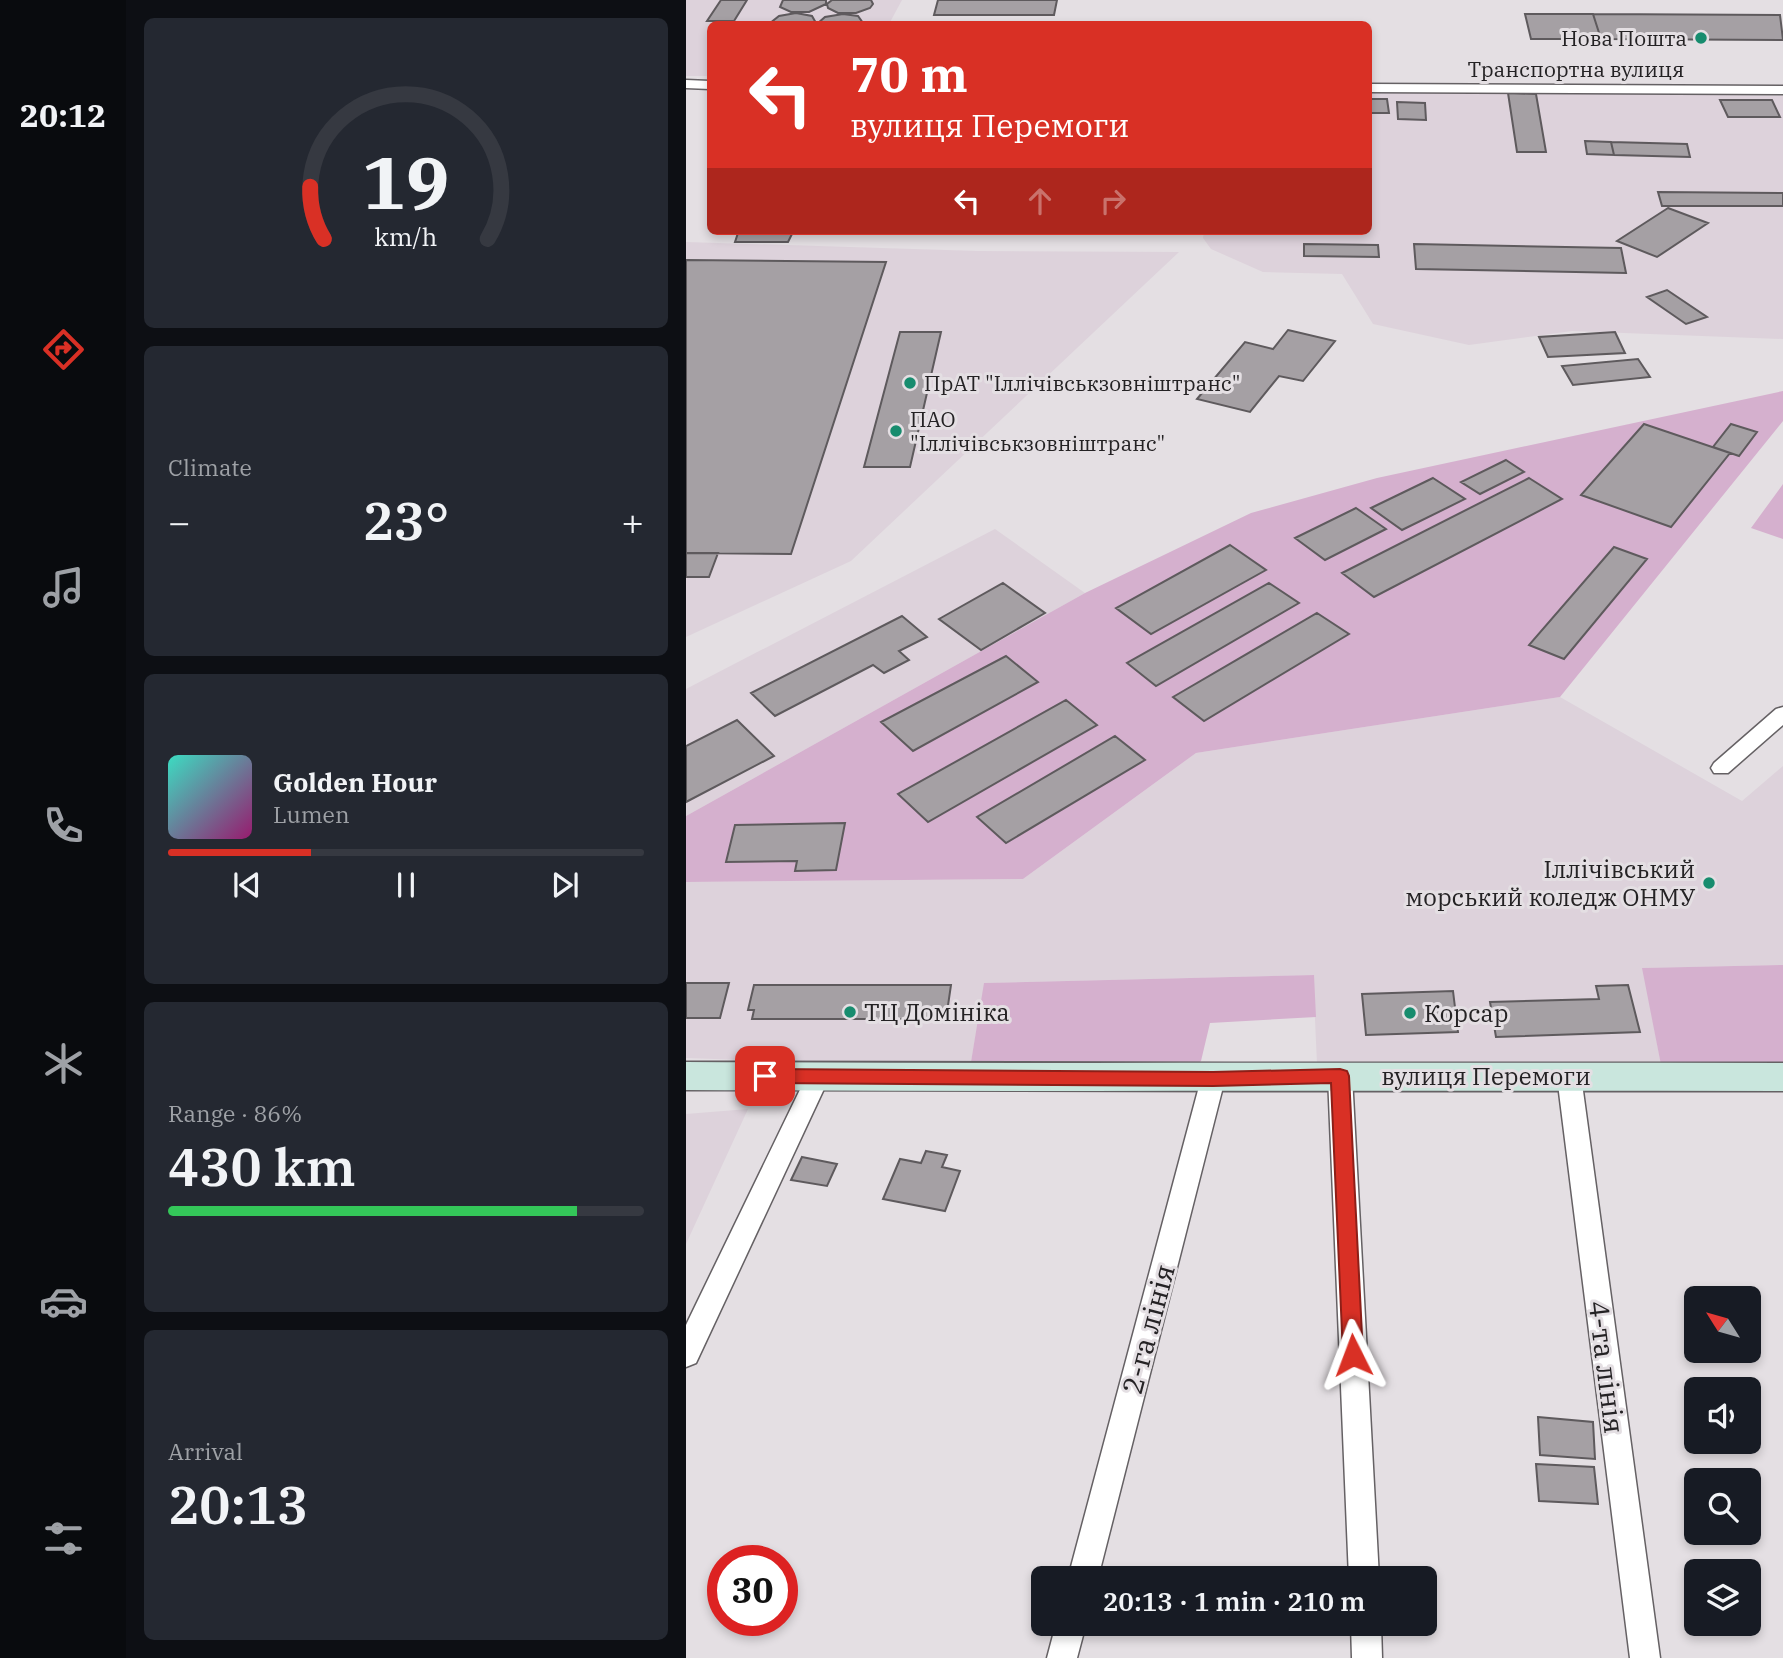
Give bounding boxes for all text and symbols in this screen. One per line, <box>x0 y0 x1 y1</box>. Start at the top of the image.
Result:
place label: Нова Пошта <box>1561 24 1687 52</box>
marker: Нова Пошта <box>1693 30 1709 46</box>
text: 70 m <box>850 42 968 105</box>
icon: left <box>735 49 826 140</box>
street label: Транспортна вулиця <box>1468 55 1684 83</box>
text: 20:12 <box>20 94 106 136</box>
text: вулиця Перемоги <box>850 104 1129 146</box>
text: 19 <box>362 134 450 229</box>
icon: left <box>948 182 986 220</box>
icon: ahead <box>1021 182 1059 220</box>
icon: right <box>1094 182 1132 220</box>
text: km/h <box>374 220 438 253</box>
icon: directions <box>39 325 88 374</box>
place label: ПрАТ "Іллічівськзовніштранс" <box>924 369 1240 397</box>
marker: ПрАТ "Іллічівськзовніштранс" <box>902 375 918 391</box>
place label: ПАО "Іллічівськзовніштранс" <box>910 405 1165 457</box>
marker: ПАО "Іллічівськзовніштранс" <box>888 423 904 439</box>
text: Climate <box>168 452 252 482</box>
text: 23° <box>363 487 449 554</box>
text: − <box>168 497 191 546</box>
text: + <box>621 497 644 546</box>
icon: music <box>39 563 88 612</box>
text: Golden Hour <box>273 765 437 799</box>
text: Lumen <box>273 799 350 829</box>
icon: phone <box>39 801 88 850</box>
place label: Іллічівський морський коледж ОНМУ <box>1405 853 1695 913</box>
icon: previous <box>228 866 266 904</box>
icon: pause <box>387 866 425 904</box>
icon: next <box>546 866 584 904</box>
marker: Іллічівський морський коледж ОНМУ <box>1701 875 1717 891</box>
place label: ТЦ Домініка <box>864 996 1010 1028</box>
place label: Корсар <box>1424 997 1508 1029</box>
marker: ТЦ Домініка <box>842 1004 858 1020</box>
marker: Корсар <box>1402 1005 1418 1021</box>
icon: climate <box>39 1039 88 1088</box>
pin <box>735 1046 795 1106</box>
icon: arrive <box>746 1057 784 1095</box>
street label: вулиця Перемоги <box>1381 1060 1591 1092</box>
text: Range · 86% <box>168 1098 302 1128</box>
text: 430 km <box>168 1133 356 1200</box>
street label: 2-га лінія <box>1113 1260 1183 1398</box>
icon: car <box>39 1277 88 1326</box>
north arrow <box>1684 1286 1760 1363</box>
map controls <box>1684 1286 1761 1636</box>
street label: 4-та лінія <box>1581 1299 1633 1435</box>
position arrow <box>1316 1318 1390 1392</box>
button: sound <box>1684 1377 1761 1454</box>
text: Arrival <box>168 1436 243 1466</box>
button: search <box>1684 1468 1761 1545</box>
text: 20:13 <box>168 1471 308 1538</box>
icon: filters <box>39 1514 88 1563</box>
speed limit sign: 30 <box>707 1545 798 1636</box>
button: layers <box>1684 1559 1761 1636</box>
text: 20:13 · 1 min · 210 m <box>1103 1584 1365 1618</box>

